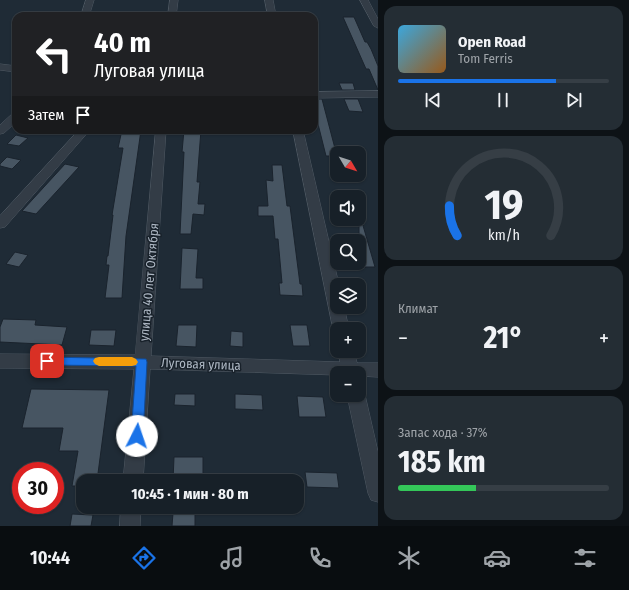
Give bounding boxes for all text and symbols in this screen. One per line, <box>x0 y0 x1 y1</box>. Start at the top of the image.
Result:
text: 40 m <box>94 26 151 59</box>
icon: left <box>28 28 80 80</box>
text: Open Road <box>458 33 526 51</box>
text: Tom Ferris <box>458 51 513 66</box>
text: Луговая улица <box>94 60 205 82</box>
icon: previous <box>422 89 444 111</box>
icon: pause <box>492 89 514 111</box>
icon: next <box>563 89 585 111</box>
icon: arrive <box>72 104 94 126</box>
text: Затем <box>28 106 64 124</box>
north arrow <box>330 146 366 182</box>
map controls <box>330 146 366 402</box>
text: 19 <box>484 180 523 230</box>
button: sound <box>330 190 366 226</box>
street label: улица 40 лет Октября <box>136 222 162 342</box>
text: km/h <box>488 227 519 244</box>
button: search <box>330 234 366 270</box>
button: layers <box>330 278 366 314</box>
text: Климат <box>398 301 438 316</box>
text: 21° <box>483 320 524 356</box>
button: + <box>330 322 366 358</box>
text: − <box>398 325 408 352</box>
text: + <box>599 325 609 352</box>
pin <box>30 344 64 378</box>
icon: arrive <box>36 350 58 372</box>
street label: Луговая улица <box>161 355 241 373</box>
button: − <box>330 366 366 402</box>
position arrow <box>116 415 158 457</box>
text: Запас хода · 37% <box>398 425 487 440</box>
text: 185 km <box>398 444 486 480</box>
speed limit sign: 30 <box>12 462 64 514</box>
text: 10:45 · 1 мин · 80 m <box>131 485 249 503</box>
icon: directions <box>130 544 158 572</box>
icon: music <box>218 544 246 572</box>
icon: phone <box>306 544 334 572</box>
icon: climate <box>395 544 423 572</box>
icon: car <box>483 544 511 572</box>
icon: filters <box>571 544 599 572</box>
text: 10:44 <box>30 547 70 569</box>

